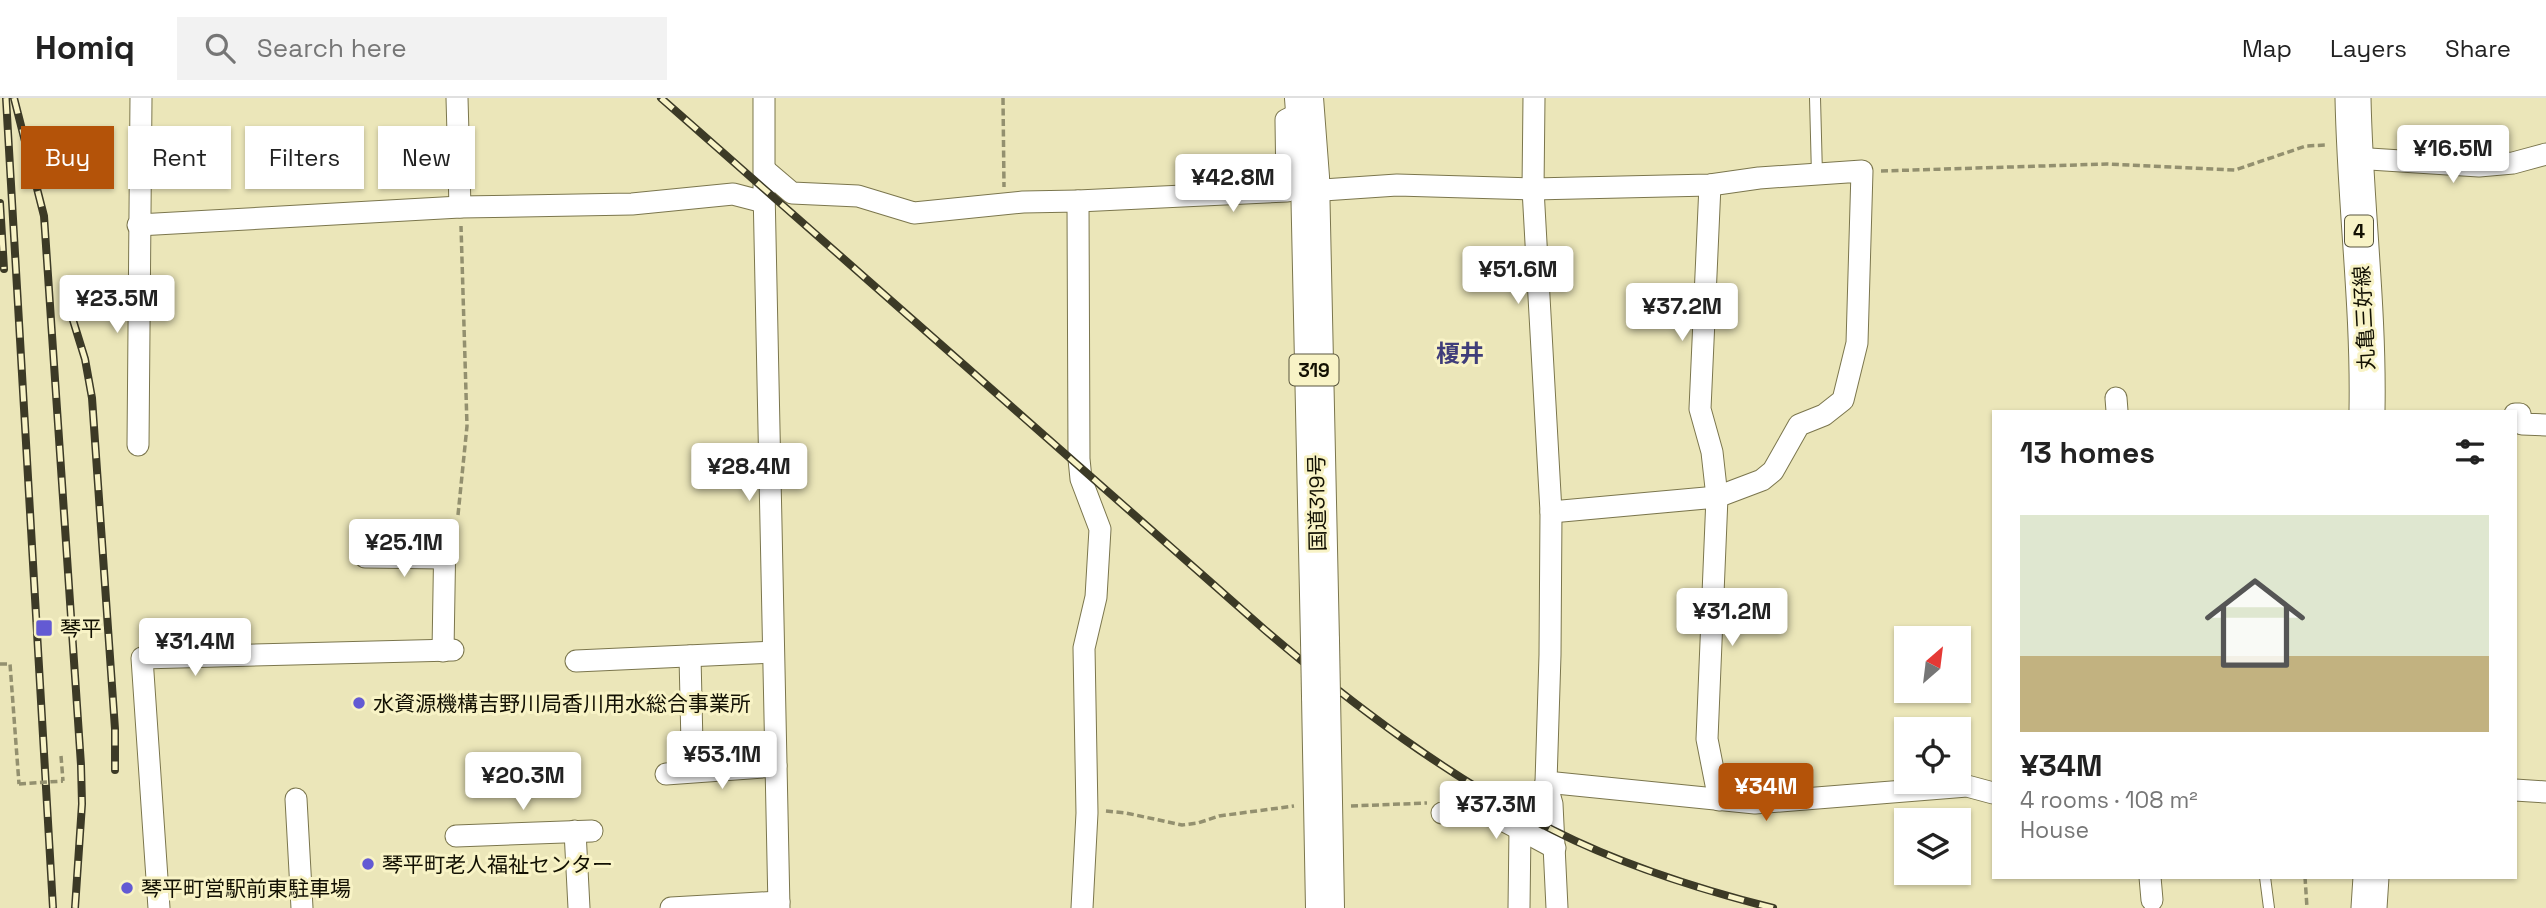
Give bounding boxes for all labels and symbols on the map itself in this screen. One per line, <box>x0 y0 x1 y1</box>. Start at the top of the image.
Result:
pin: ¥16.5M <box>2396 126 2510 185</box>
pin: ¥42.8M <box>1176 155 1290 214</box>
road number: 4 <box>2345 216 2373 246</box>
pin: ¥51.6M <box>1461 246 1575 306</box>
street label: 丸亀三好線 <box>2348 265 2380 371</box>
pin: ¥23.5M <box>60 275 174 335</box>
pin: ¥37.2M <box>1625 284 1739 343</box>
district label: 榎井 <box>1436 338 1484 369</box>
road number: 319 <box>1290 354 1338 386</box>
pin: ¥28.4M <box>692 444 806 503</box>
street label: 国道319号 <box>1303 454 1331 552</box>
pin: ¥25.1M <box>347 519 461 579</box>
pin: ¥31.2M <box>1675 588 1789 648</box>
place label: 琴平 <box>60 615 102 642</box>
marker: 琴平 <box>34 618 54 638</box>
pin: ¥31.4M <box>138 618 252 678</box>
north arrow <box>1894 626 1970 704</box>
place label: 水資源機構吉野川局香川用水総合事業所 <box>373 690 751 717</box>
marker: 水資源機構吉野川局香川用水総合事業所 <box>351 695 367 711</box>
pin: ¥53.1M <box>665 732 779 791</box>
pin: ¥20.3M <box>466 752 580 812</box>
pin: ¥34M <box>1725 764 1807 823</box>
pin: ¥37.3M <box>1439 782 1553 841</box>
place label: 琴平町老人福祉センター <box>382 851 613 878</box>
marker: 琴平町老人福祉センター <box>360 856 376 872</box>
place label: 琴平町営駅前東駐車場 <box>141 875 351 902</box>
marker: 琴平町営駅前東駐車場 <box>119 880 135 896</box>

